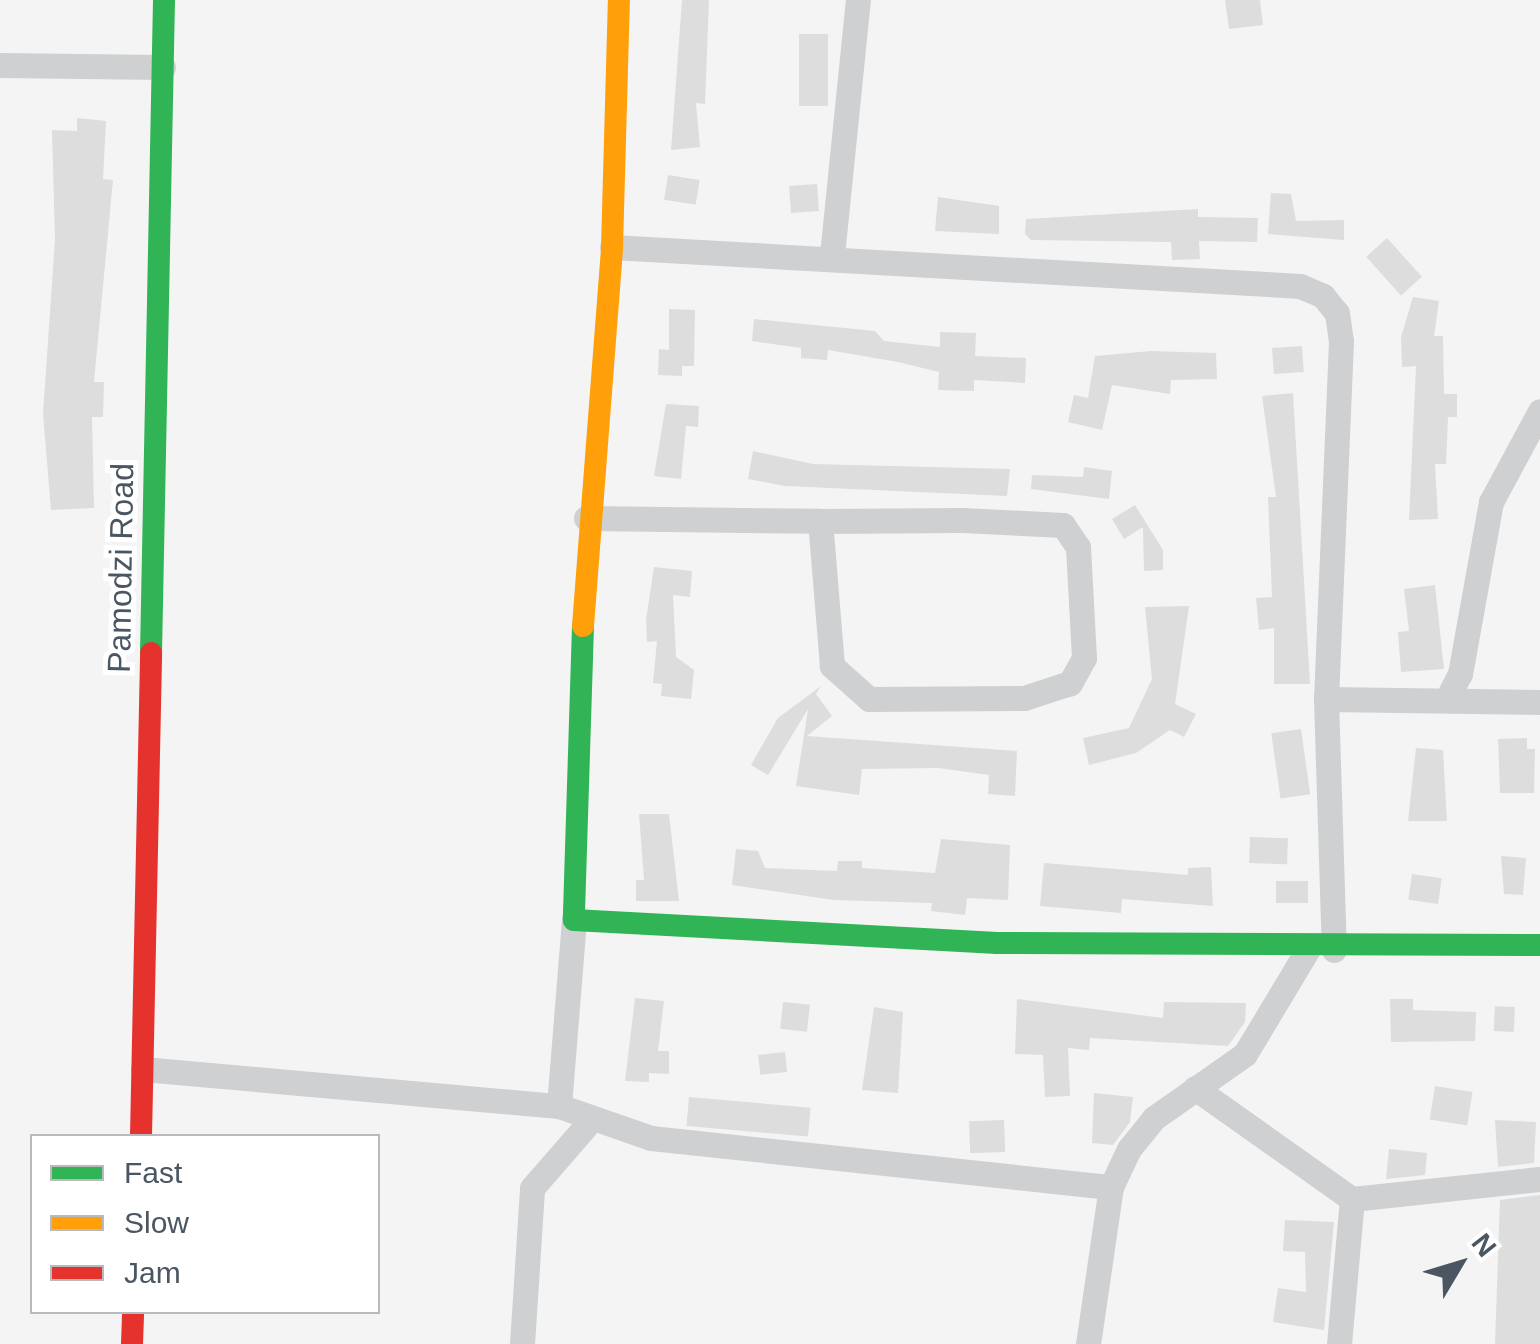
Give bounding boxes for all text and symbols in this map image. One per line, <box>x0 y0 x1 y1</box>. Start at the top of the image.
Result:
street label: Pamodzi Road <box>100 463 142 673</box>
legend <box>30 1134 380 1314</box>
text: Fast <box>124 1156 182 1189</box>
text: Slow <box>124 1206 189 1239</box>
north arrow <box>1410 1214 1510 1314</box>
text: N <box>1466 1228 1502 1263</box>
text: Jam <box>124 1256 181 1289</box>

